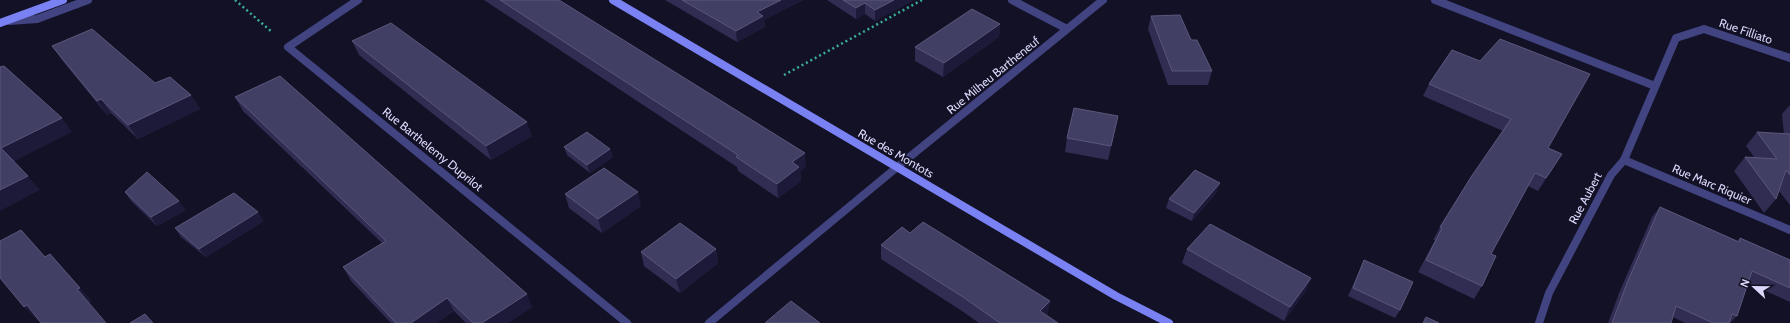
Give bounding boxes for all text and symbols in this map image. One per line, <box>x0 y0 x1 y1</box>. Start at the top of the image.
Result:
street label: Rue Filliato <box>1717 15 1775 47</box>
street label: Rue Milheu Bartheneuf <box>943 33 1043 117</box>
street label: Rue Barthelemy Duprilot <box>380 104 486 194</box>
street label: Rue des Montots <box>855 125 937 181</box>
street label: Rue Marc Riquier <box>1670 161 1754 208</box>
street label: Rue Aubert <box>1565 170 1605 226</box>
north arrow <box>1734 267 1774 307</box>
text: N <box>1737 277 1753 289</box>

